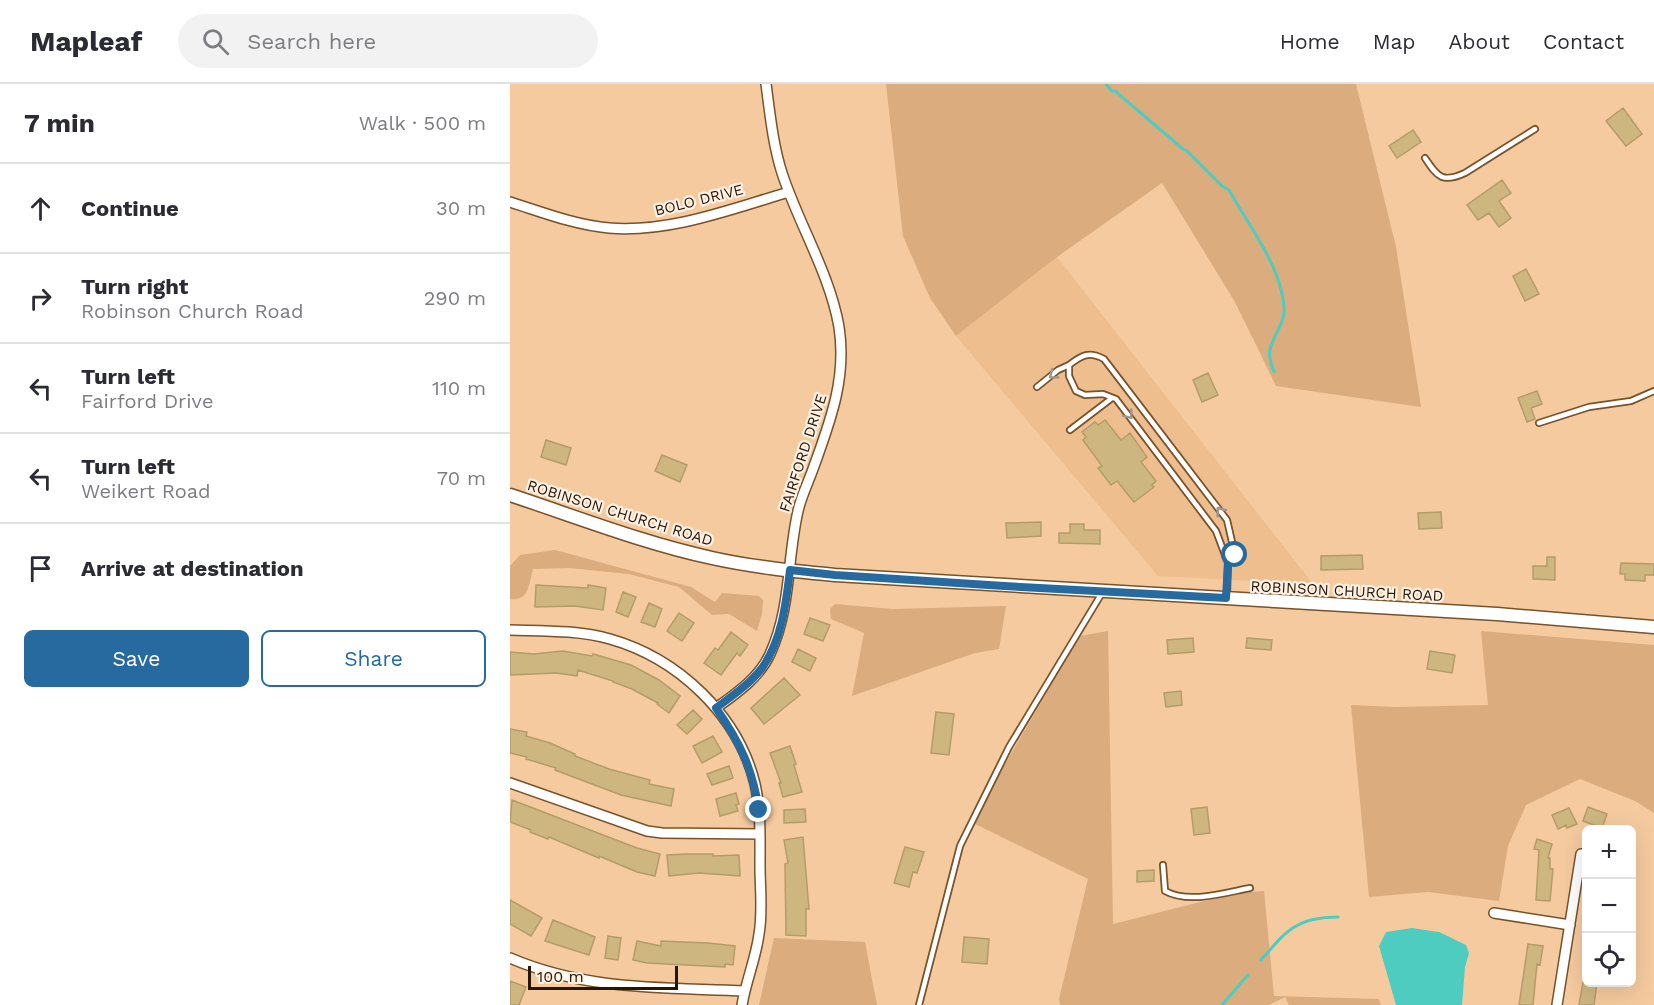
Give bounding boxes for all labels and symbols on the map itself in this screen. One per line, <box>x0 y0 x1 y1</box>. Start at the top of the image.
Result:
street label: BOLO DRIVE <box>653 180 745 220</box>
one-way arrow <box>1048 368 1059 379</box>
street label: FAIRFORD DRIVE <box>775 392 831 514</box>
one-way arrow <box>1121 409 1132 420</box>
street label: ROBINSON CHURCH ROAD <box>525 476 715 550</box>
one-way arrow <box>1216 506 1227 517</box>
route start <box>1221 541 1247 567</box>
street label: ROBINSON CHURCH ROAD <box>1250 577 1444 605</box>
route end <box>745 796 771 822</box>
scale bar <box>528 963 678 990</box>

